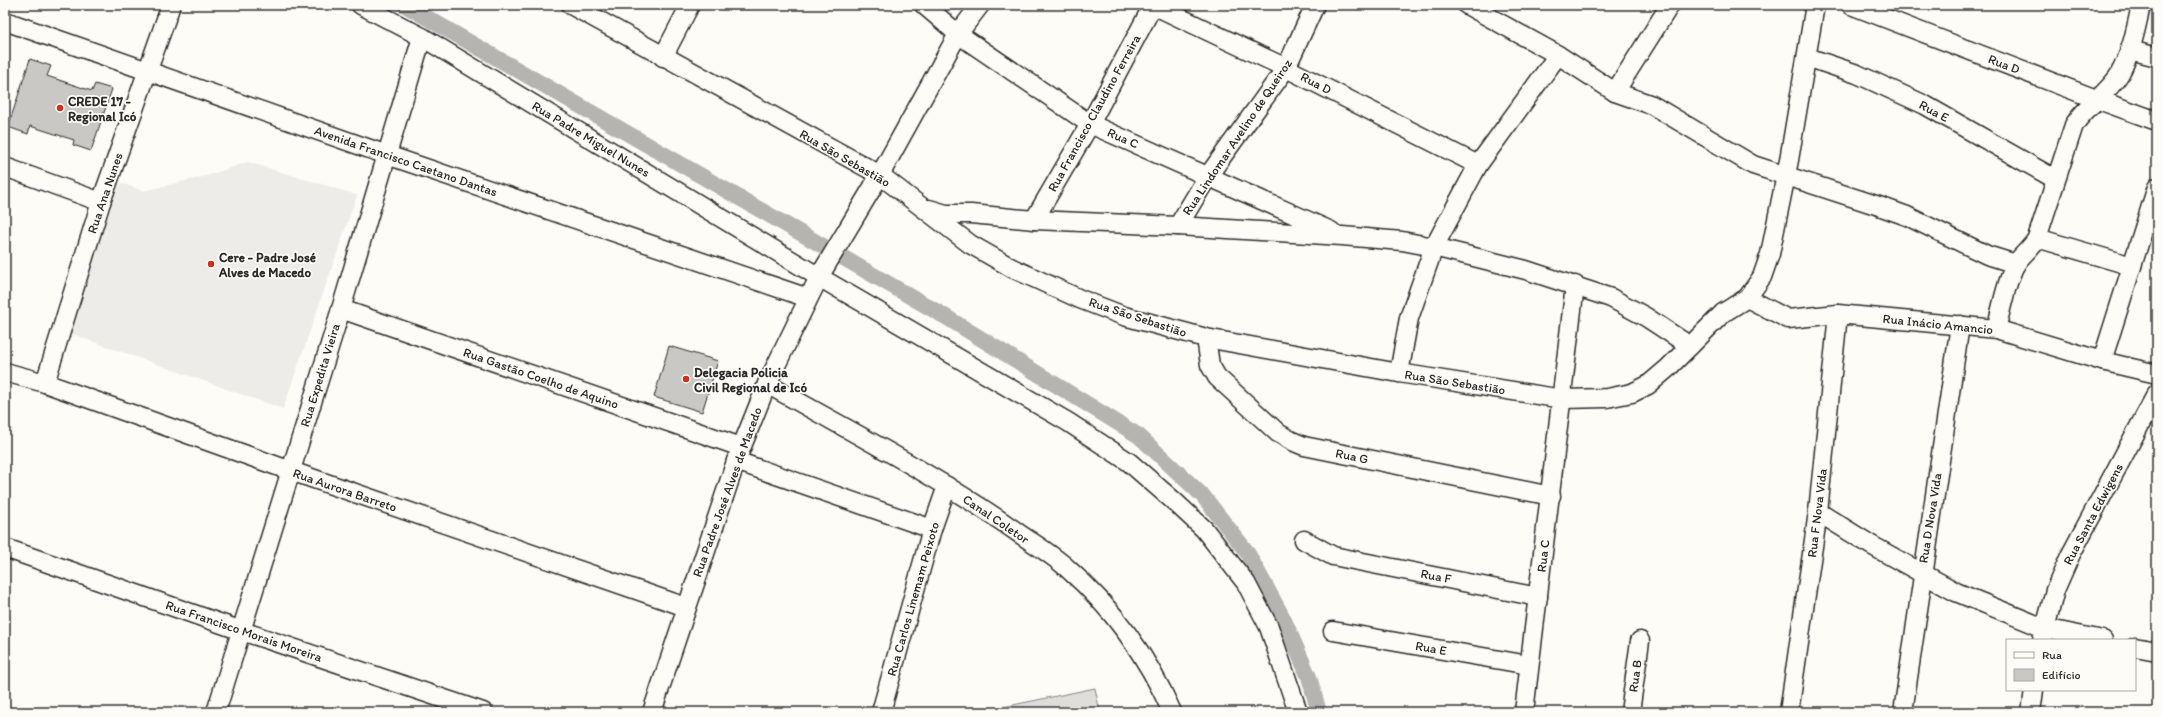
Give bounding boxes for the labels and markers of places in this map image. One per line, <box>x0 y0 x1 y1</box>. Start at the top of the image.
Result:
place label: CREDE 17 - Regional Icó <box>68 94 137 125</box>
marker: CREDE 17 - Regional Icó <box>55 103 65 113</box>
place label: Cere - Padre José Alves de Macedo <box>218 250 316 280</box>
marker: Cere - Padre José Alves de Macedo <box>206 259 216 269</box>
place label: Delegacia Policia Civil Regional de Icó <box>694 365 807 396</box>
marker: Delegacia Policia Civil Regional de Icó <box>681 374 691 384</box>

